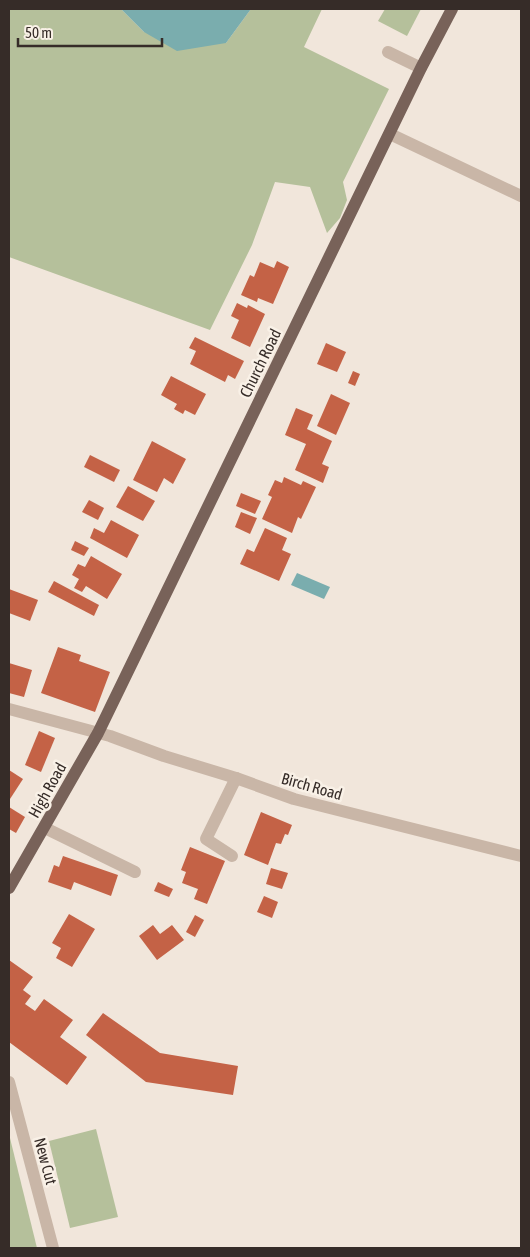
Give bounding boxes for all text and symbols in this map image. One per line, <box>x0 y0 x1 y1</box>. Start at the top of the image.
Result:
scale bar <box>18 15 161 47</box>
text: 50 m <box>25 24 52 41</box>
street label: Church Road <box>236 326 284 400</box>
street label: High Road <box>24 759 70 821</box>
street label: Birch Road <box>280 769 344 803</box>
street label: New Cut <box>31 1136 61 1187</box>

